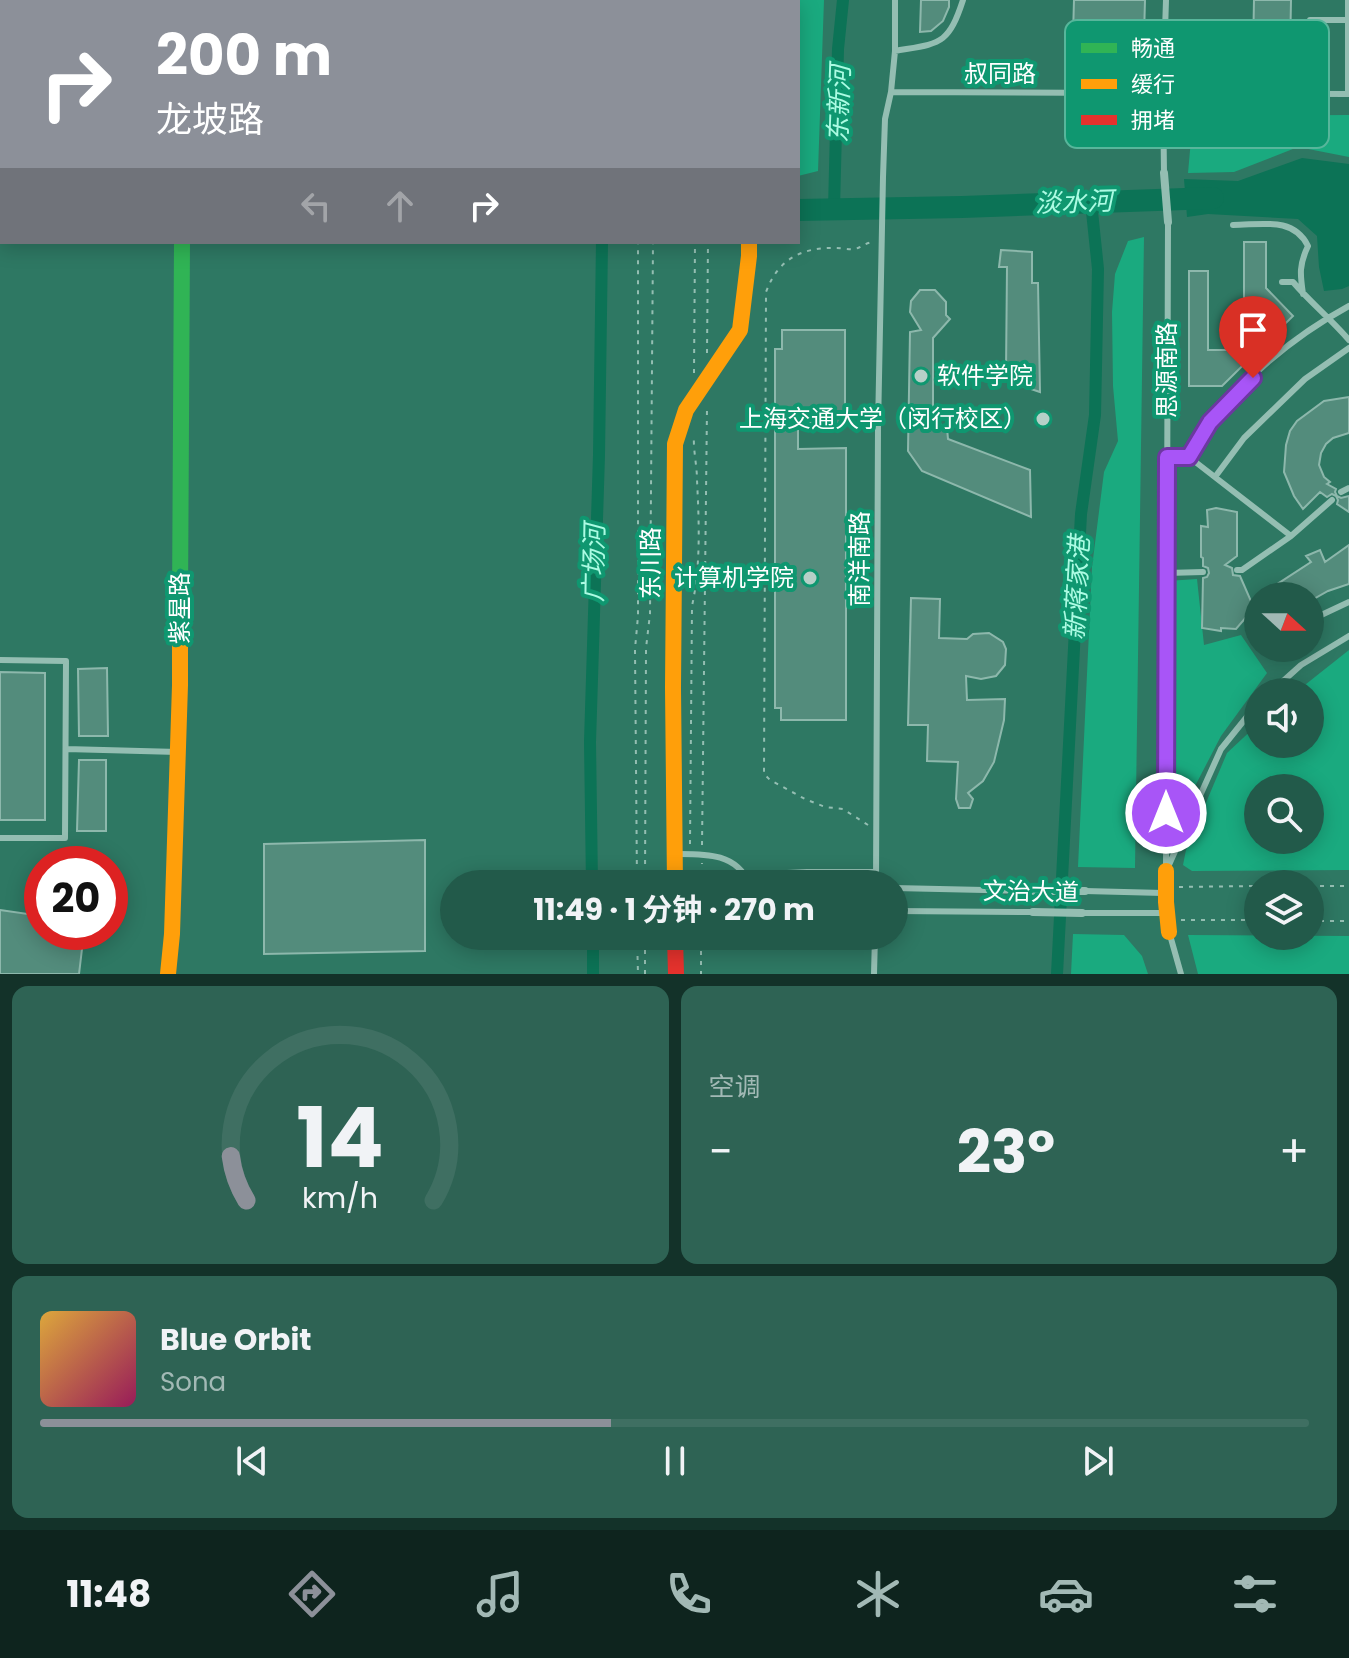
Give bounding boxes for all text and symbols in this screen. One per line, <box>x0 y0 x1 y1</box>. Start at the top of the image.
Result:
text: 200 m <box>156 16 332 95</box>
legend <box>1065 20 1329 148</box>
icon: right <box>24 32 128 136</box>
text: 畅通 <box>1131 33 1175 64</box>
street label: 叔同路 <box>964 57 1036 90</box>
water label: 东新河 <box>820 59 859 144</box>
text: 缓行 <box>1131 69 1175 100</box>
text: 龙坡路 <box>156 94 264 145</box>
text: 拥堵 <box>1131 105 1175 136</box>
water label: 淡水河 <box>1034 182 1119 221</box>
icon: left <box>294 184 338 228</box>
icon: ahead <box>378 184 422 228</box>
icon: right <box>462 184 506 228</box>
pin <box>1219 296 1287 378</box>
icon: arrive <box>1231 308 1275 352</box>
street label: 思源南路 <box>1150 322 1183 418</box>
place label: 软件学院 <box>937 359 1033 392</box>
marker: 软件学院 <box>912 367 930 385</box>
place label: 上海交通大学（闵行校区） <box>739 402 1027 435</box>
marker: 上海交通大学（闵行校区） <box>1034 410 1052 428</box>
street label: 南洋南路 <box>843 511 876 607</box>
water label: 广场河 <box>575 519 613 602</box>
street label: 东川路 <box>634 527 667 599</box>
water label: 新蒋家港 <box>1056 531 1098 641</box>
place label: 计算机学院 <box>674 561 794 594</box>
marker: 计算机学院 <box>801 569 819 587</box>
street label: 紫星路 <box>163 572 196 644</box>
north arrow <box>1244 582 1324 662</box>
map controls <box>1244 582 1324 950</box>
button: sound <box>1244 678 1324 758</box>
position arrow <box>1124 771 1208 855</box>
button: search <box>1244 774 1324 854</box>
speed limit sign: 20 <box>24 846 128 950</box>
button: layers <box>1244 870 1324 950</box>
street label: 文治大道 <box>983 874 1079 909</box>
text: 11:49 · 1 分钟 · 270 m <box>533 888 815 931</box>
text: 空调 <box>709 1069 761 1105</box>
text: 14 <box>296 1080 384 1196</box>
text: 23° <box>957 1110 1055 1194</box>
text: − <box>709 1121 733 1182</box>
text: + <box>1279 1121 1309 1182</box>
text: km/h <box>302 1178 378 1218</box>
text: Blue Orbit <box>160 1318 312 1361</box>
text: Sona <box>160 1364 226 1400</box>
icon: previous <box>230 1439 274 1483</box>
icon: pause <box>653 1439 697 1483</box>
icon: next <box>1076 1439 1120 1483</box>
icon: directions <box>284 1566 340 1622</box>
icon: music <box>472 1566 528 1622</box>
icon: phone <box>661 1566 717 1622</box>
icon: climate <box>850 1566 906 1622</box>
icon: car <box>1038 1566 1094 1622</box>
icon: filters <box>1227 1566 1283 1622</box>
text: 11:48 <box>66 1569 151 1620</box>

